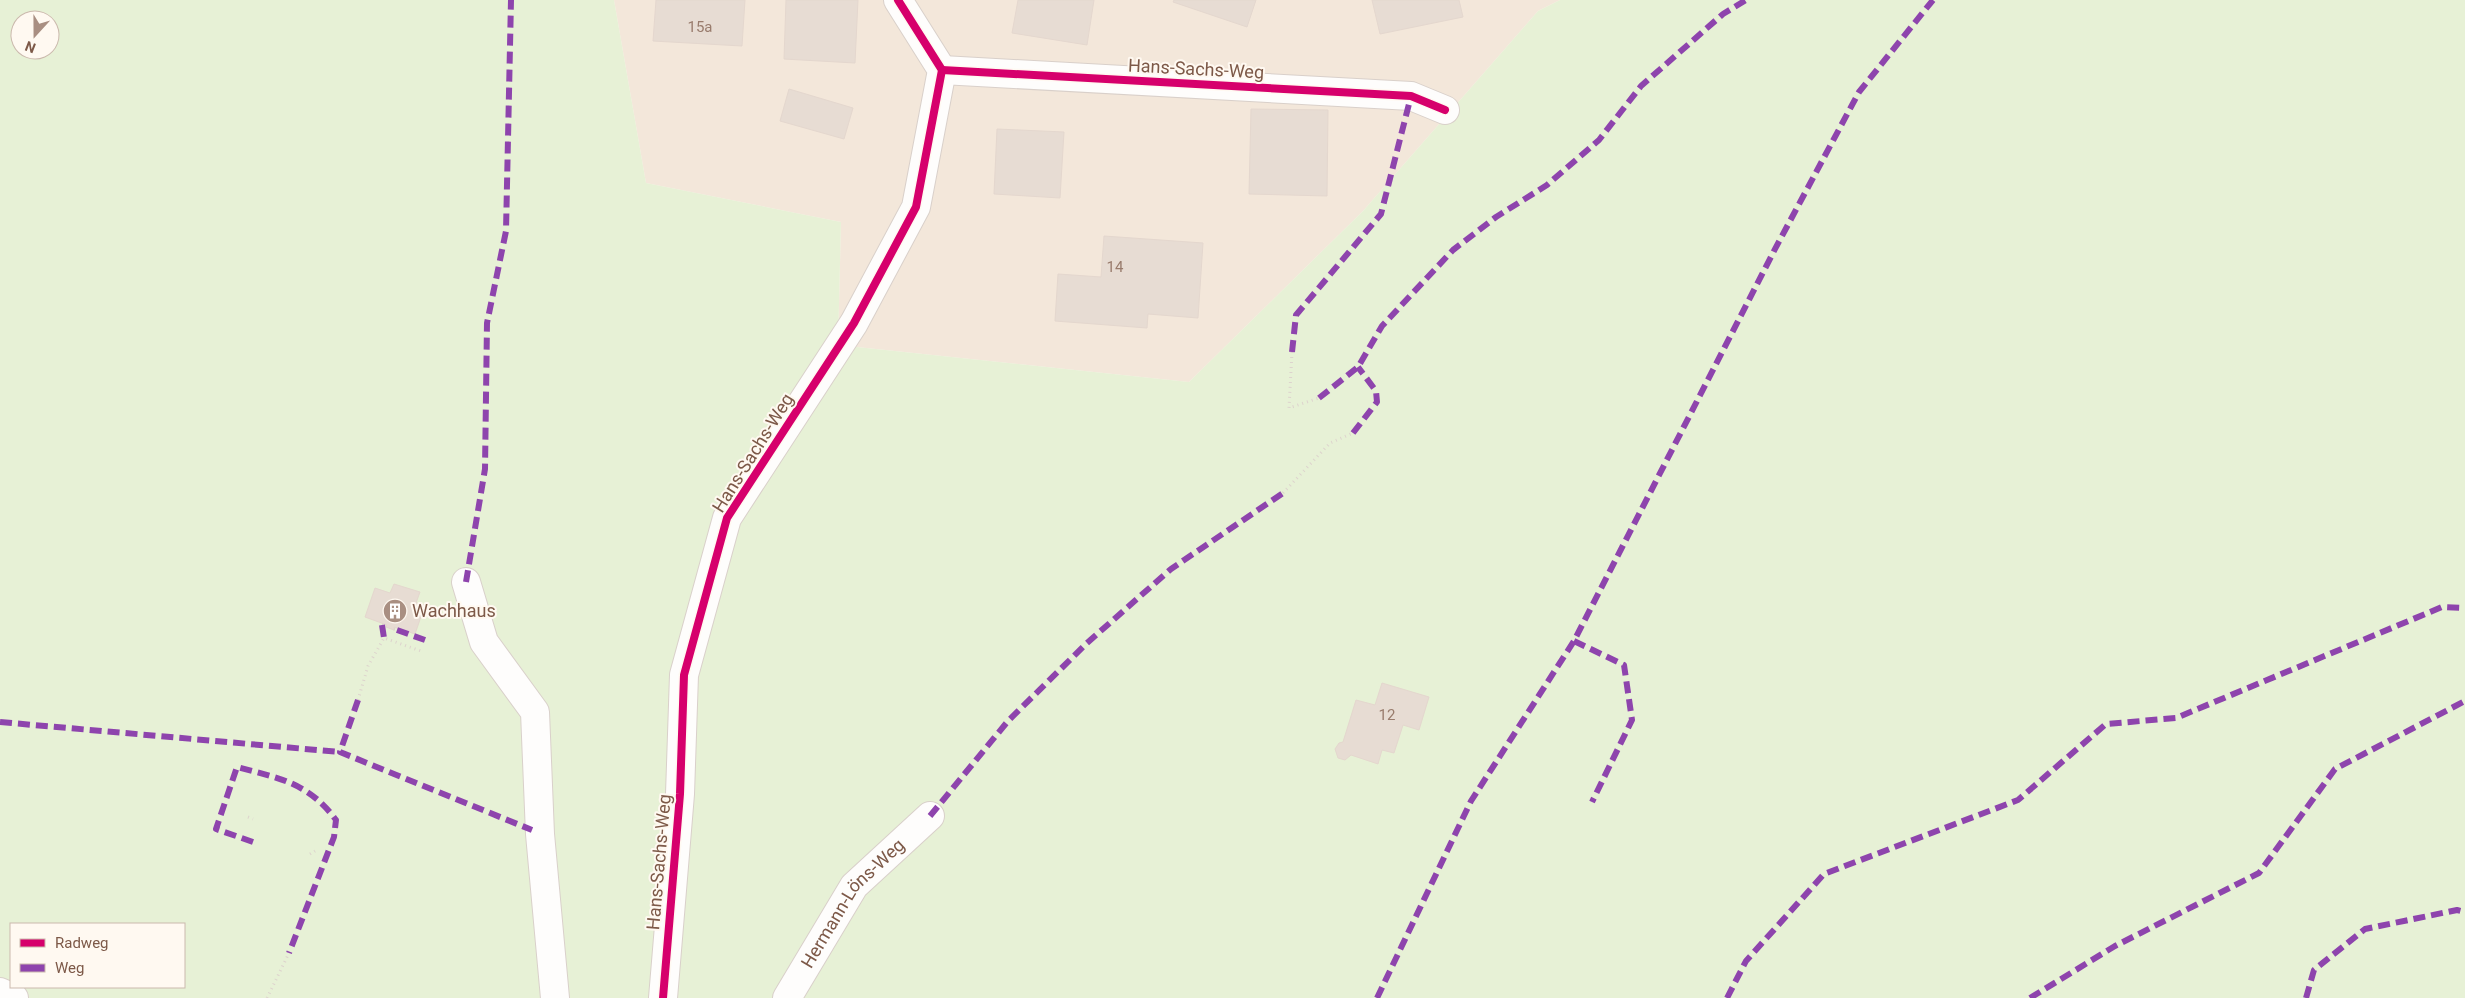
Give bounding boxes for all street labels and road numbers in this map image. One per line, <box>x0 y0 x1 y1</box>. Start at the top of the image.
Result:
street label: Hans-Sachs-Weg <box>1127 54 1265 83</box>
street label: Hans-Sachs-Weg <box>708 389 798 516</box>
street label: Hans-Sachs-Weg <box>642 793 675 931</box>
street label: Hermann-Löns-Weg <box>796 834 908 972</box>

